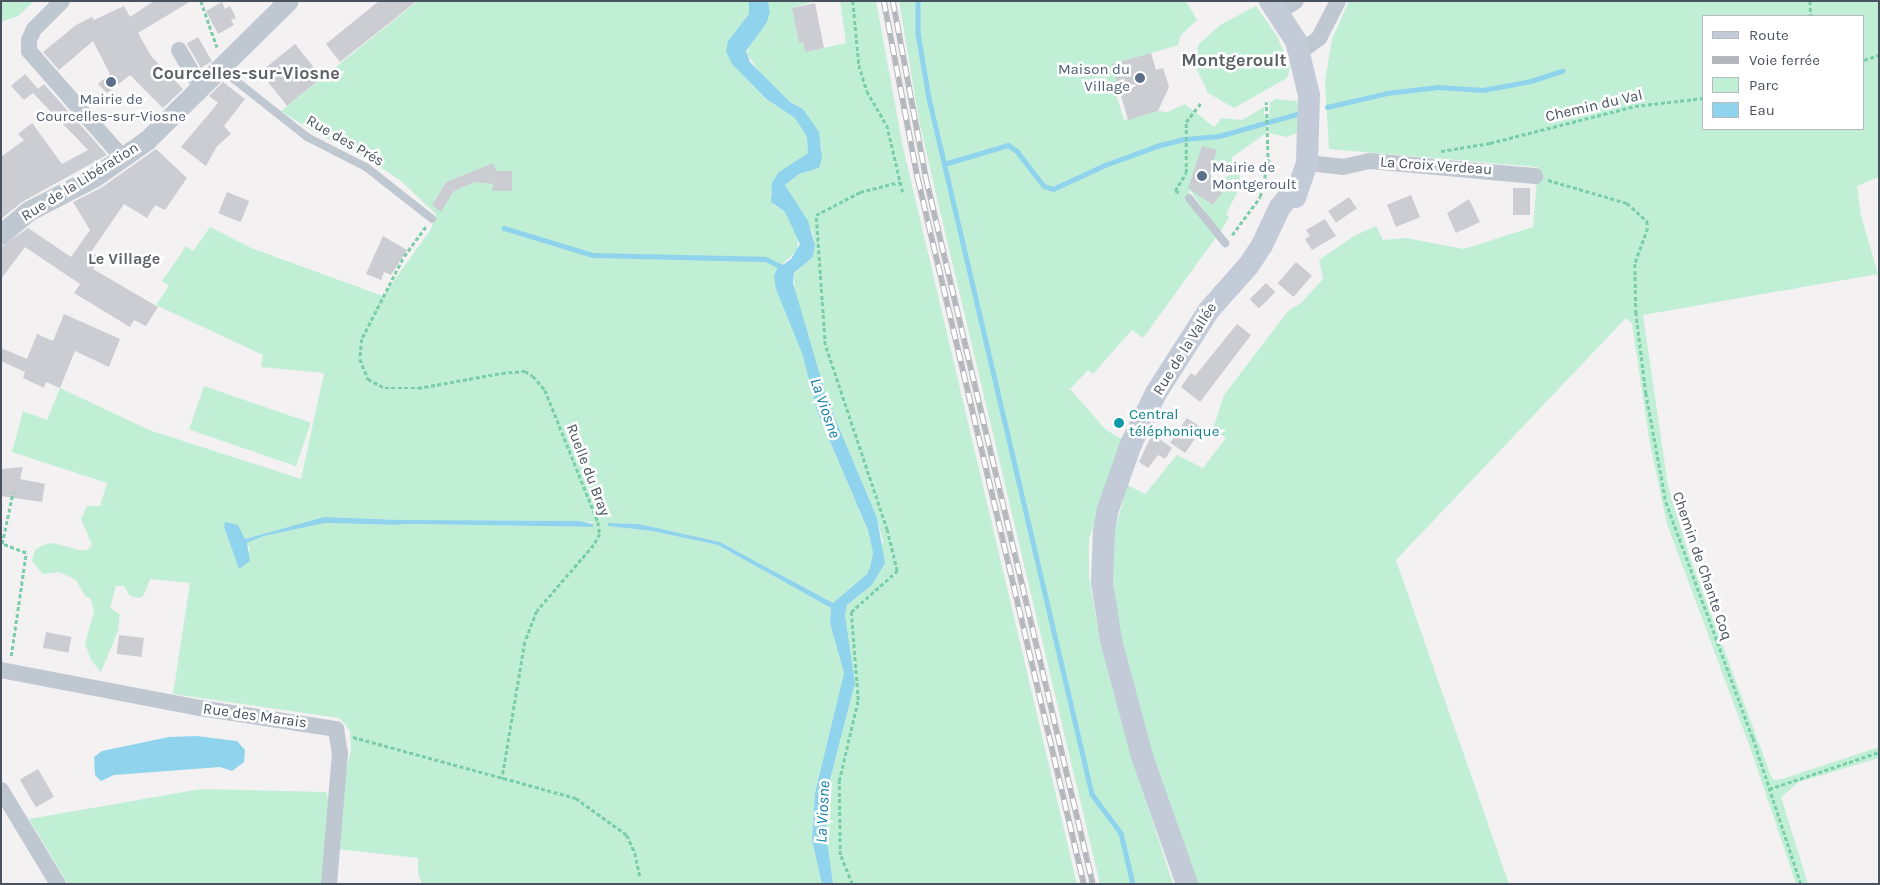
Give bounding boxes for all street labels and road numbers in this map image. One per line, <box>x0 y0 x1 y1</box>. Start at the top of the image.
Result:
street label: Chemin du Val <box>1544 86 1644 126</box>
street label: Rue des Prés <box>303 111 387 171</box>
street label: Rue de la Libération <box>18 139 142 225</box>
street label: La Croix Verdeau <box>1379 153 1493 179</box>
street label: Rue de la Vallée <box>1149 299 1221 399</box>
street label: Ruelle du Bray <box>562 421 614 519</box>
street label: Chemin de Chante Coq <box>1668 489 1736 643</box>
street label: Rue des Marais <box>202 700 308 732</box>

